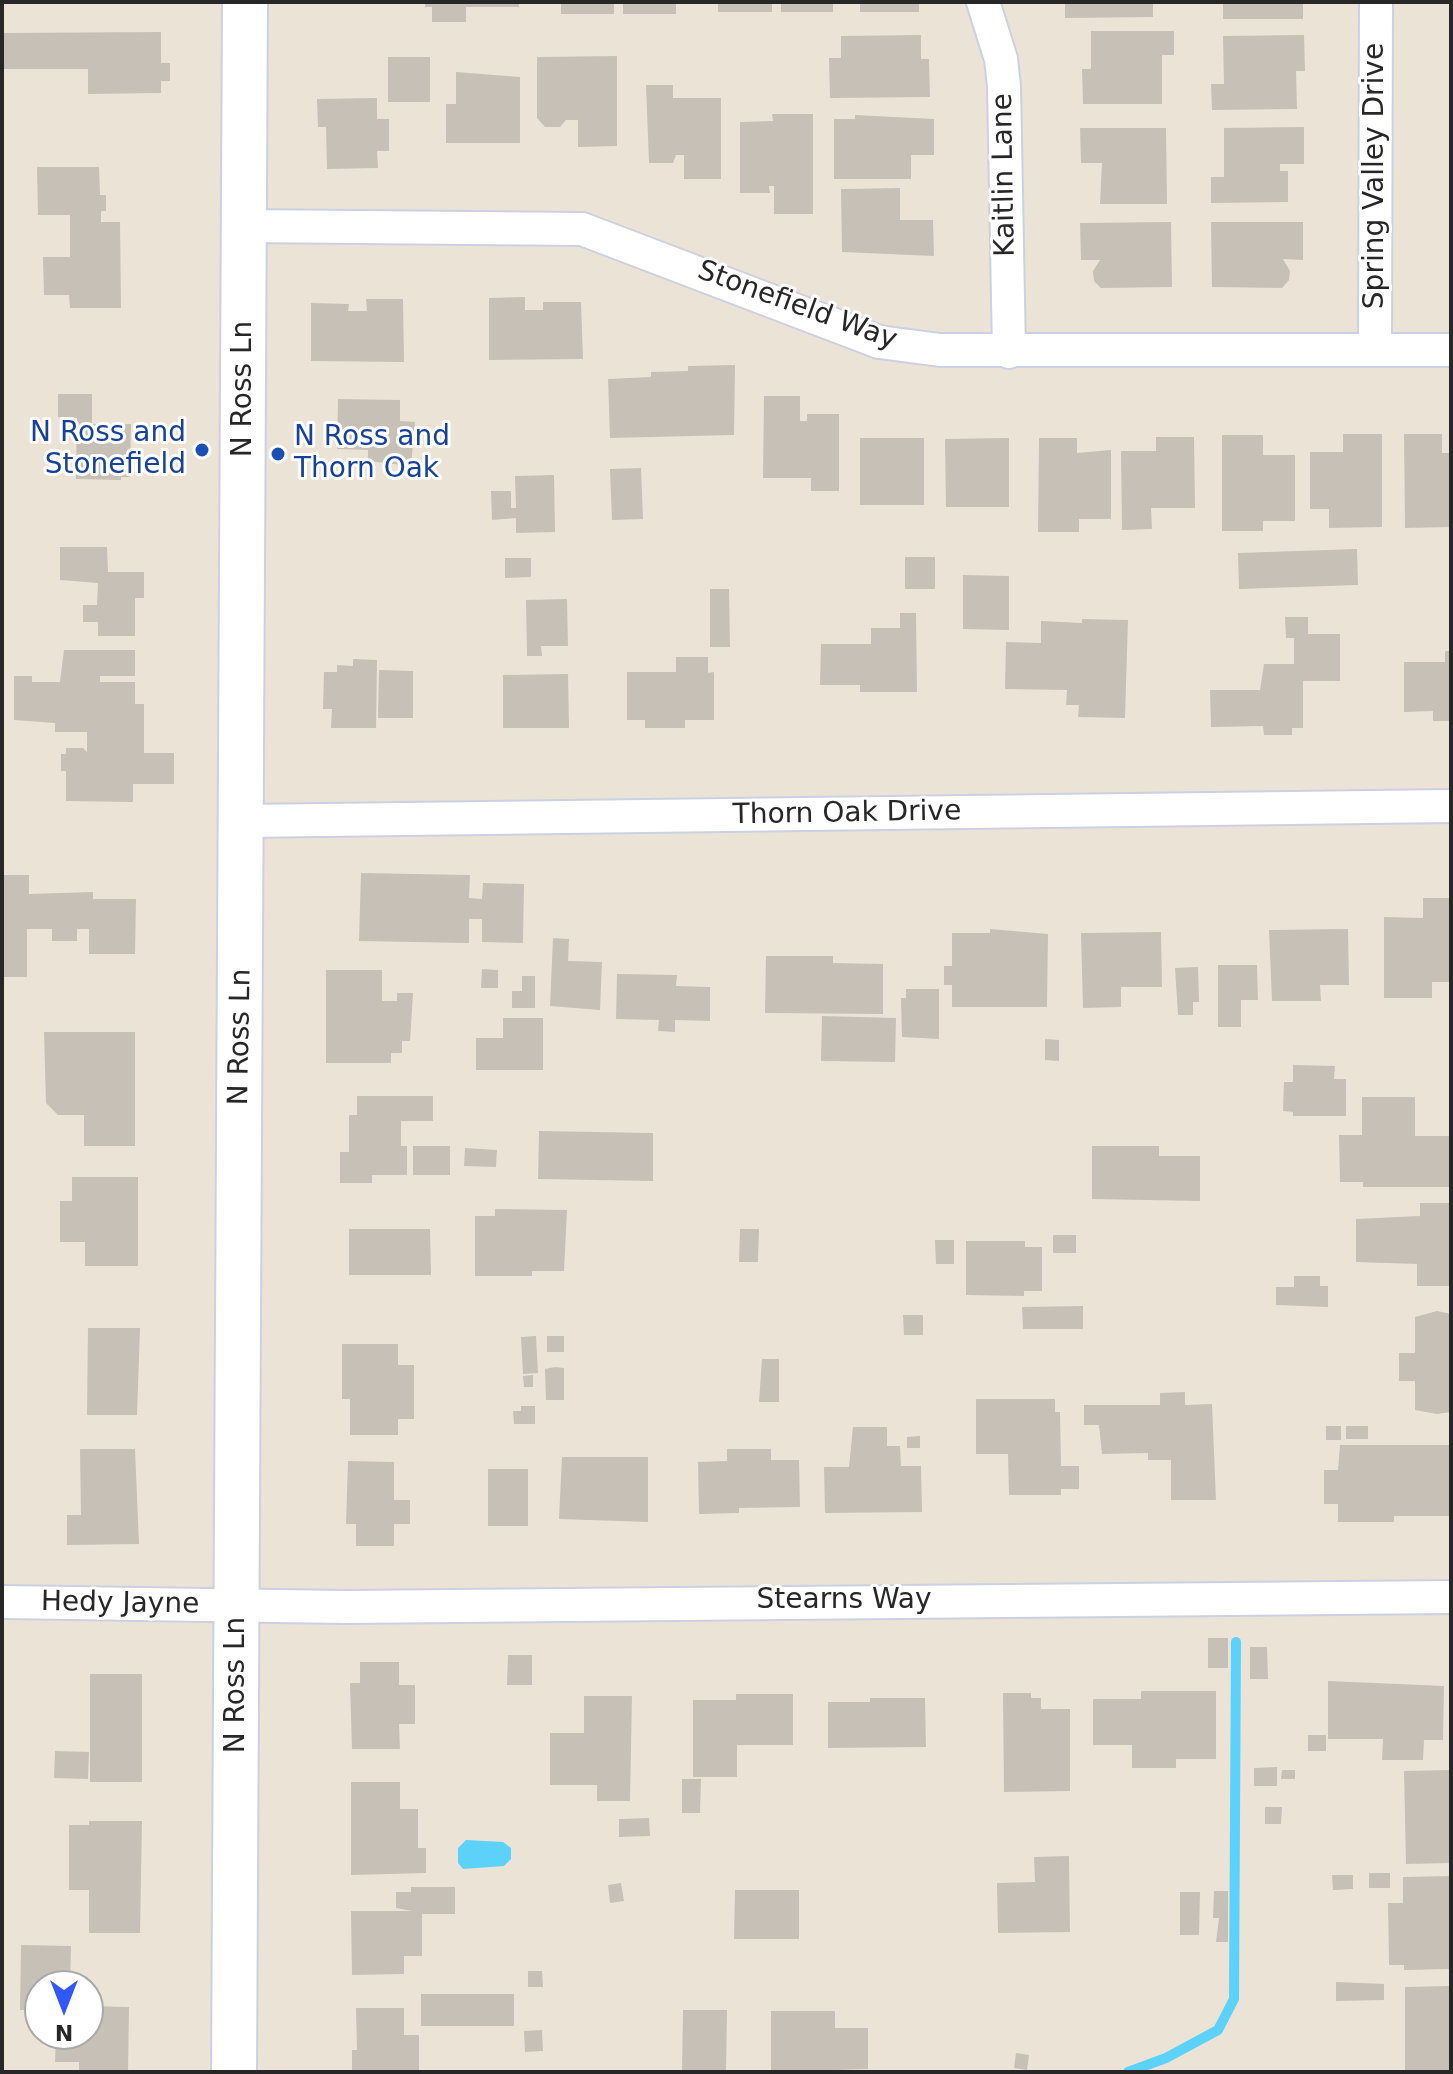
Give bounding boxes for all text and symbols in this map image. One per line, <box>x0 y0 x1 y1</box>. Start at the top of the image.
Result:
street label: Spring Valley Drive <box>1359 43 1393 309</box>
street label: Kaitlin Lane <box>987 93 1023 257</box>
street label: Stonefield Way <box>693 254 901 358</box>
street label: N Ross Ln <box>227 321 261 457</box>
place label: N Ross and Stonefield <box>30 417 186 483</box>
place label: N Ross and Thorn Oak <box>294 421 450 487</box>
marker: N Ross and Stonefield <box>193 441 211 459</box>
marker: N Ross and Thorn Oak <box>269 445 287 463</box>
street label: Thorn Oak Drive <box>732 795 962 833</box>
street label: N Ross Ln <box>223 968 259 1106</box>
street label: Stearns Way <box>756 1584 932 1618</box>
street label: Hedy Jayne <box>40 1586 200 1622</box>
street label: N Ross Ln <box>220 1617 254 1753</box>
north arrow <box>24 1970 104 2050</box>
text: N <box>55 2020 73 2045</box>

